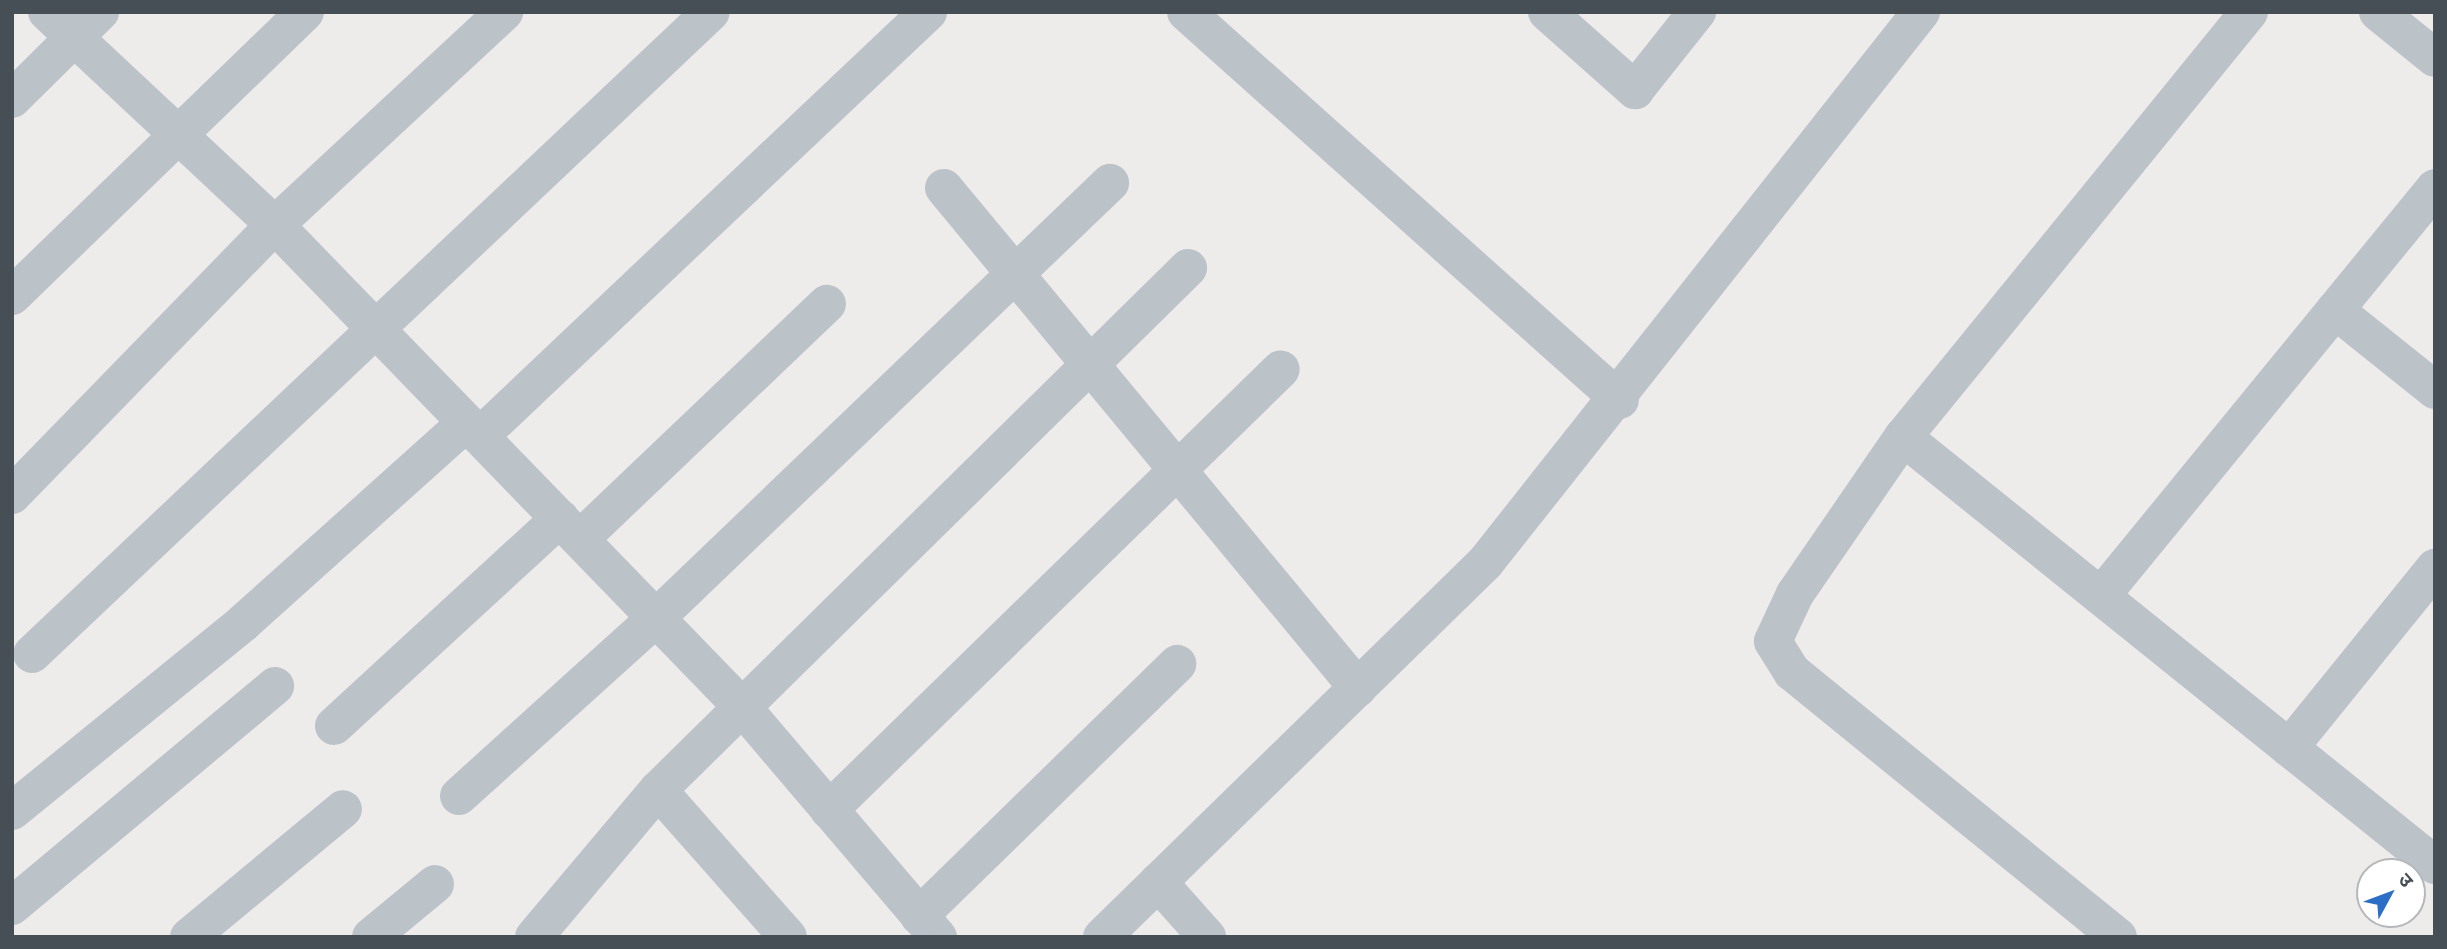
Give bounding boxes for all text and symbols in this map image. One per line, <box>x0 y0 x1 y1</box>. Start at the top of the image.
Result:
north arrow <box>2356 858 2426 928</box>
text: उ <box>2393 868 2418 892</box>

